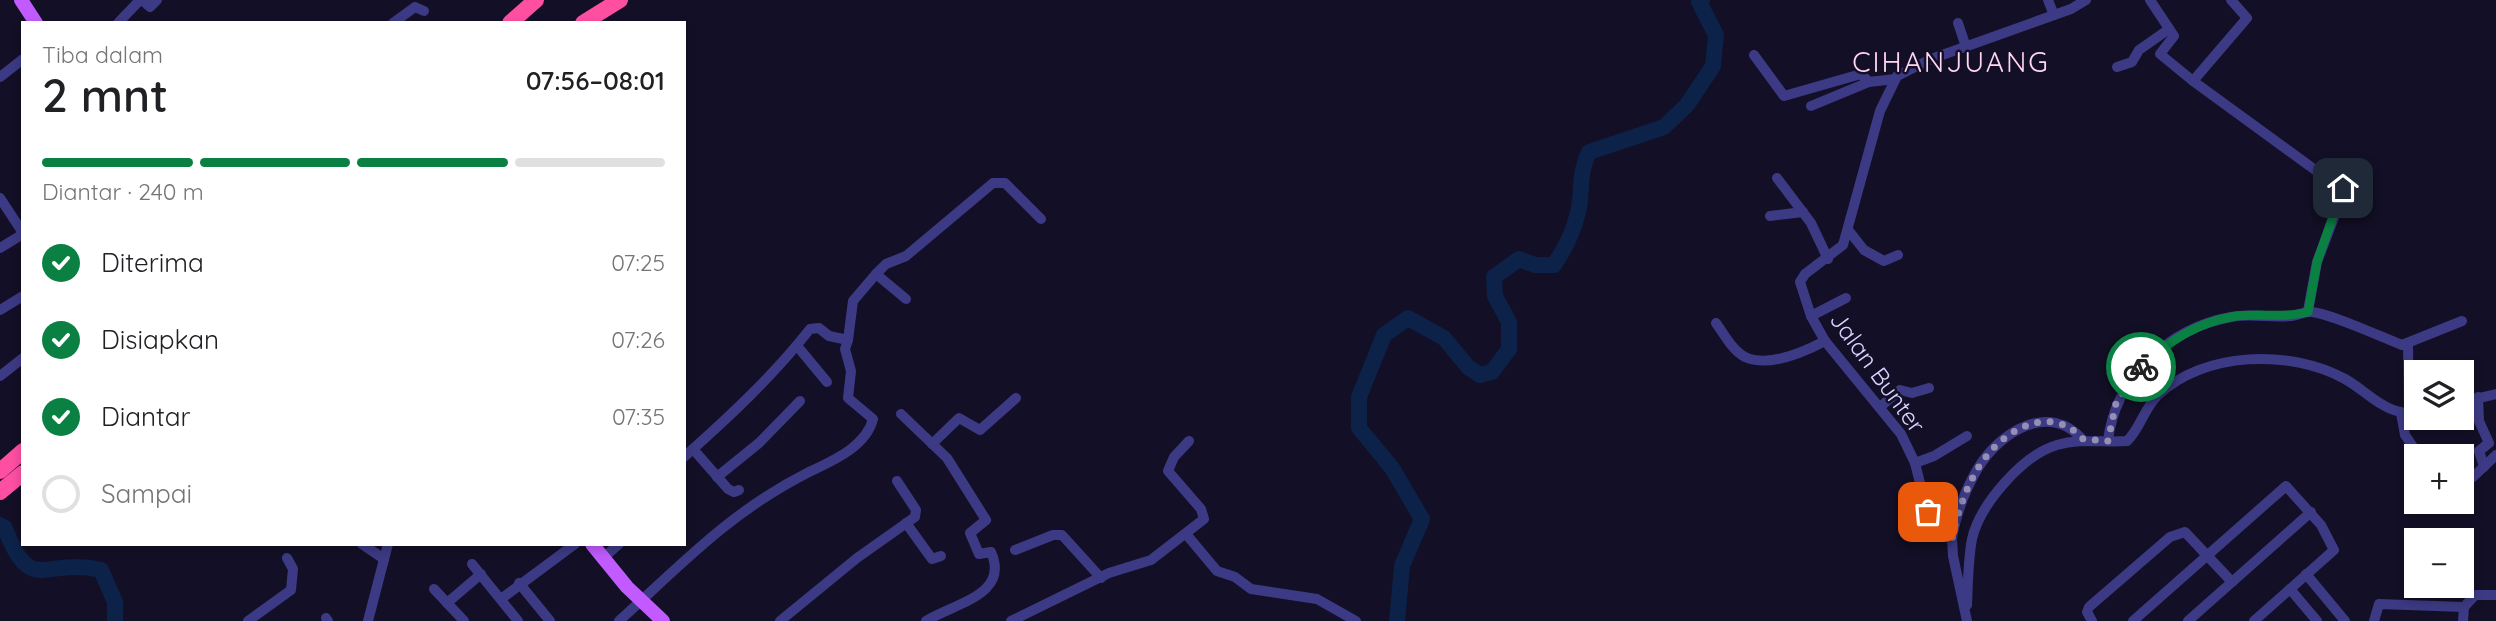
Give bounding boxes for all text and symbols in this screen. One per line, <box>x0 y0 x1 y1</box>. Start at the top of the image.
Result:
text: Tiba dalam <box>42 40 163 69</box>
district label: CIHANJUANG <box>1852 44 2050 79</box>
text: 07:56–08:01 <box>526 64 665 97</box>
text: 2 mnt <box>42 66 168 124</box>
pin <box>2313 158 2373 218</box>
icon: home <box>2324 169 2362 207</box>
text: Diantar · 240 m <box>42 177 204 206</box>
icon: check <box>42 244 80 282</box>
text: Diterima <box>101 246 204 279</box>
text: 07:25 <box>611 248 665 277</box>
street label: Jalan Bunter <box>1824 305 1932 439</box>
icon: check <box>42 321 80 359</box>
text: Disiapkan <box>101 323 219 356</box>
text: 07:26 <box>611 325 665 354</box>
courier <box>2106 332 2176 402</box>
icon: bike <box>2122 348 2160 386</box>
map controls <box>2404 360 2474 598</box>
button: layers <box>2404 360 2474 430</box>
icon: check <box>42 398 80 436</box>
text: Diantar <box>101 400 191 433</box>
text: 07:35 <box>612 402 665 431</box>
button: + <box>2404 444 2474 514</box>
text: Sampai <box>101 477 192 510</box>
pin <box>1898 482 1958 542</box>
icon: bag <box>1909 493 1947 531</box>
button: − <box>2404 528 2474 598</box>

